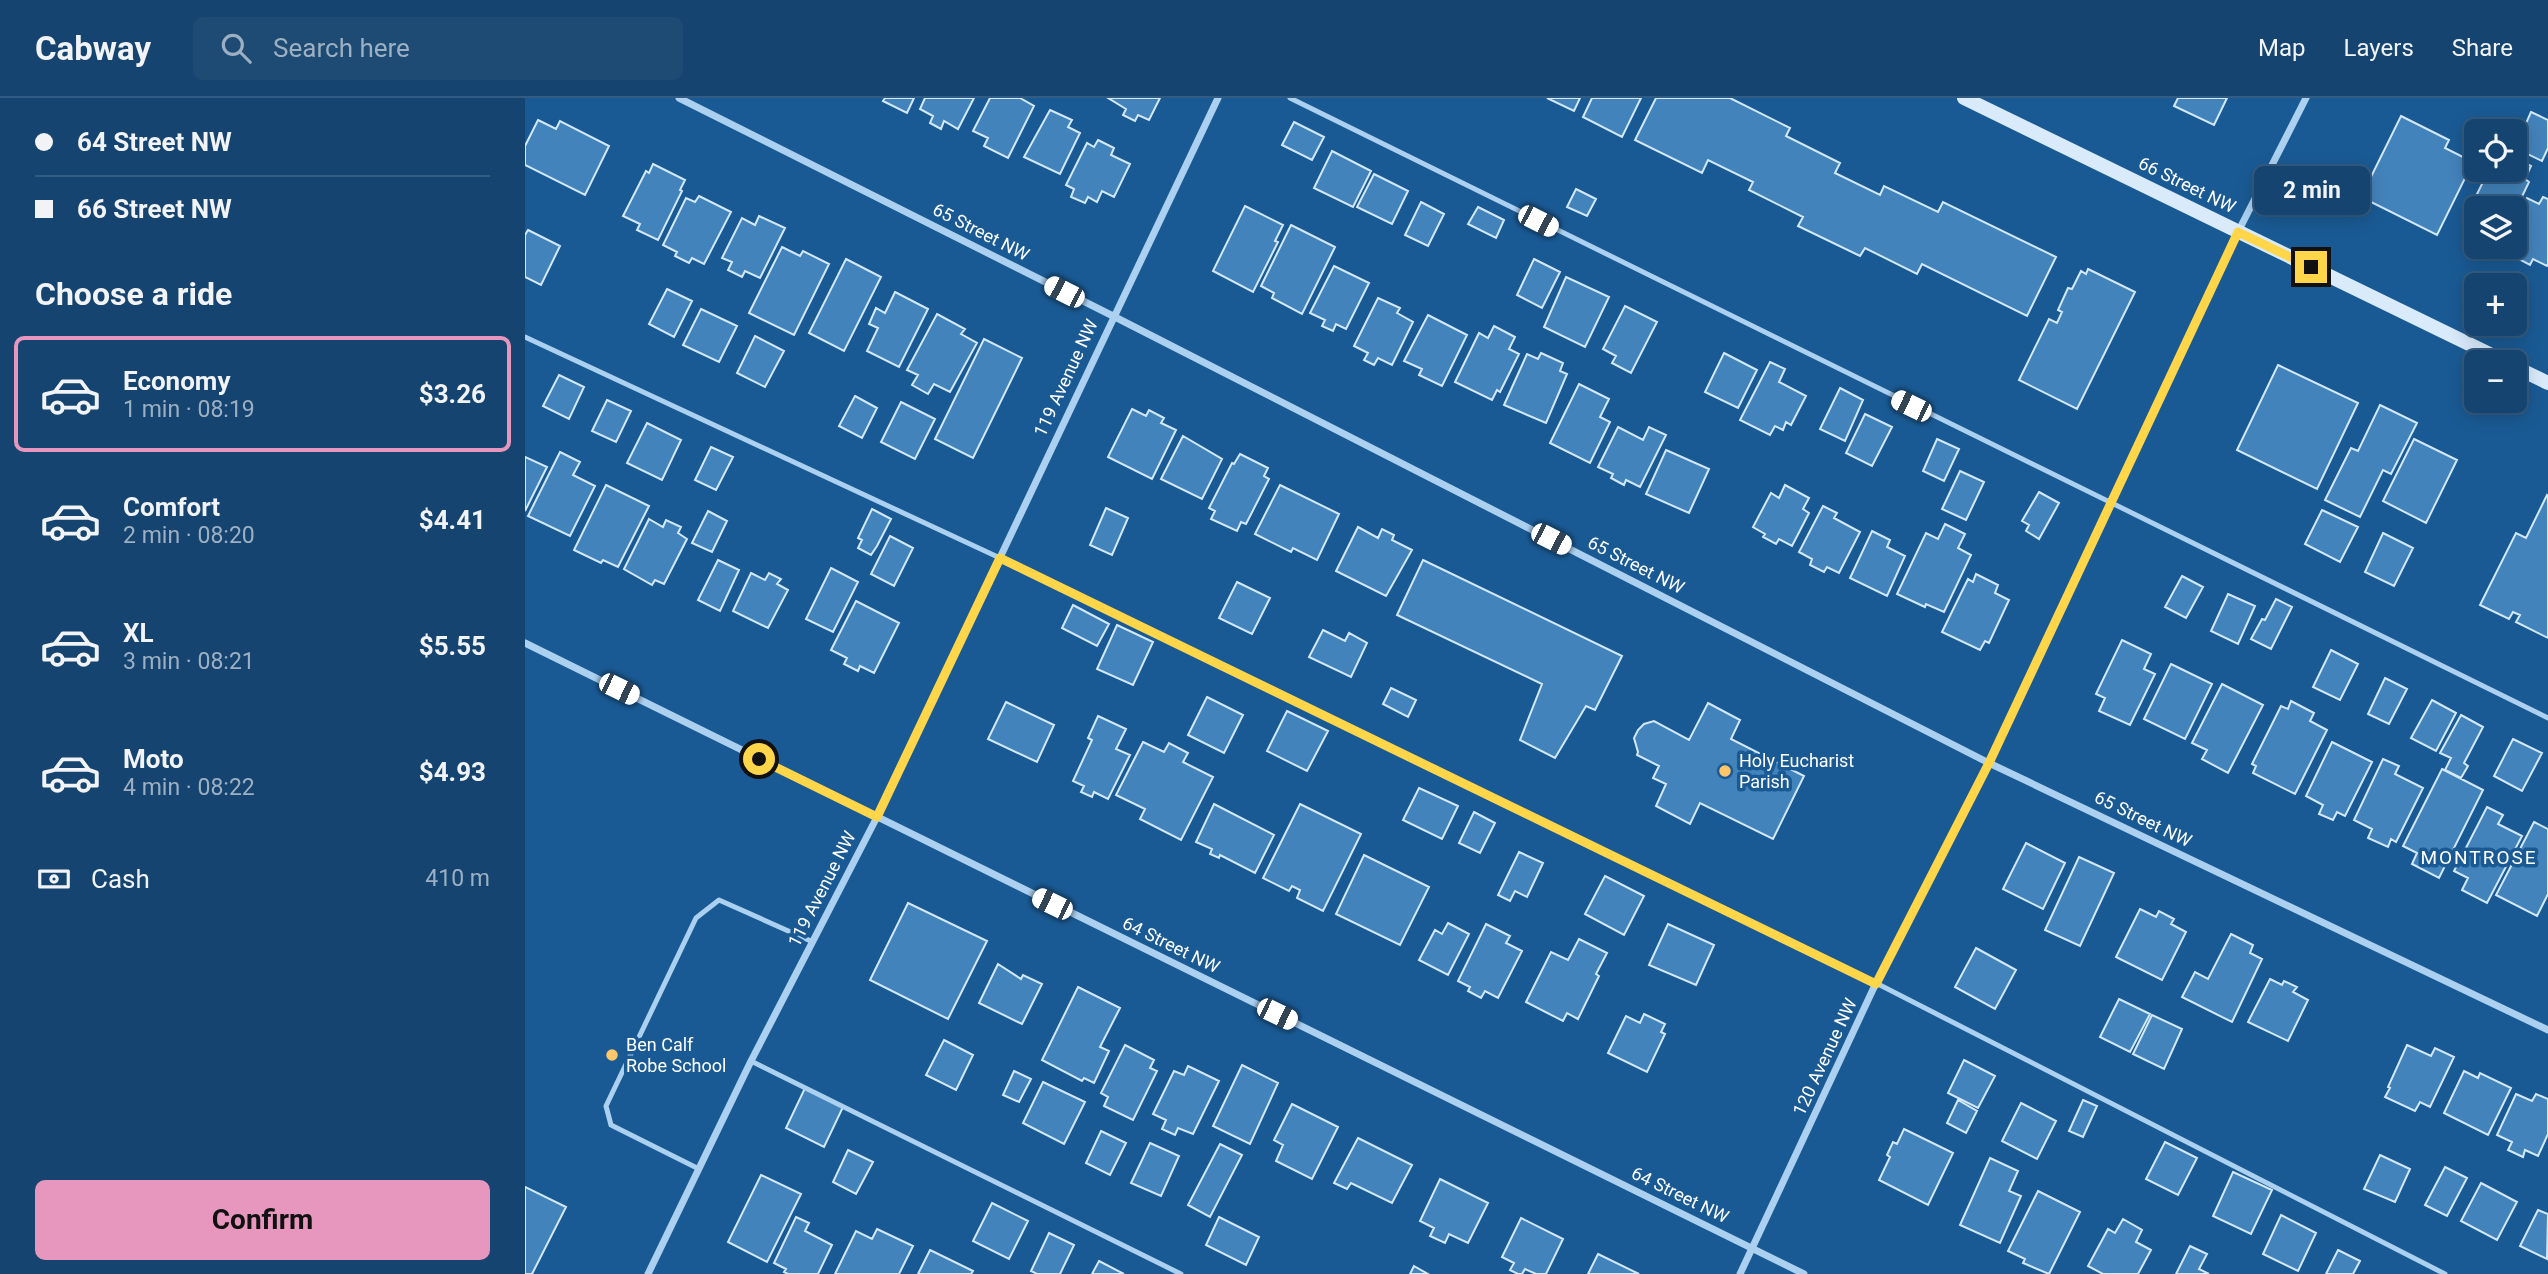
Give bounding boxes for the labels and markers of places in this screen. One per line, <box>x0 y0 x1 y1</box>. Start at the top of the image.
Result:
place label: Holy Eucharist Parish <box>1739 750 1854 792</box>
marker: Holy Eucharist Parish <box>1717 763 1733 779</box>
place label: Ben Calf Robe School <box>626 1034 726 1076</box>
marker: Ben Calf Robe School <box>604 1047 620 1063</box>

